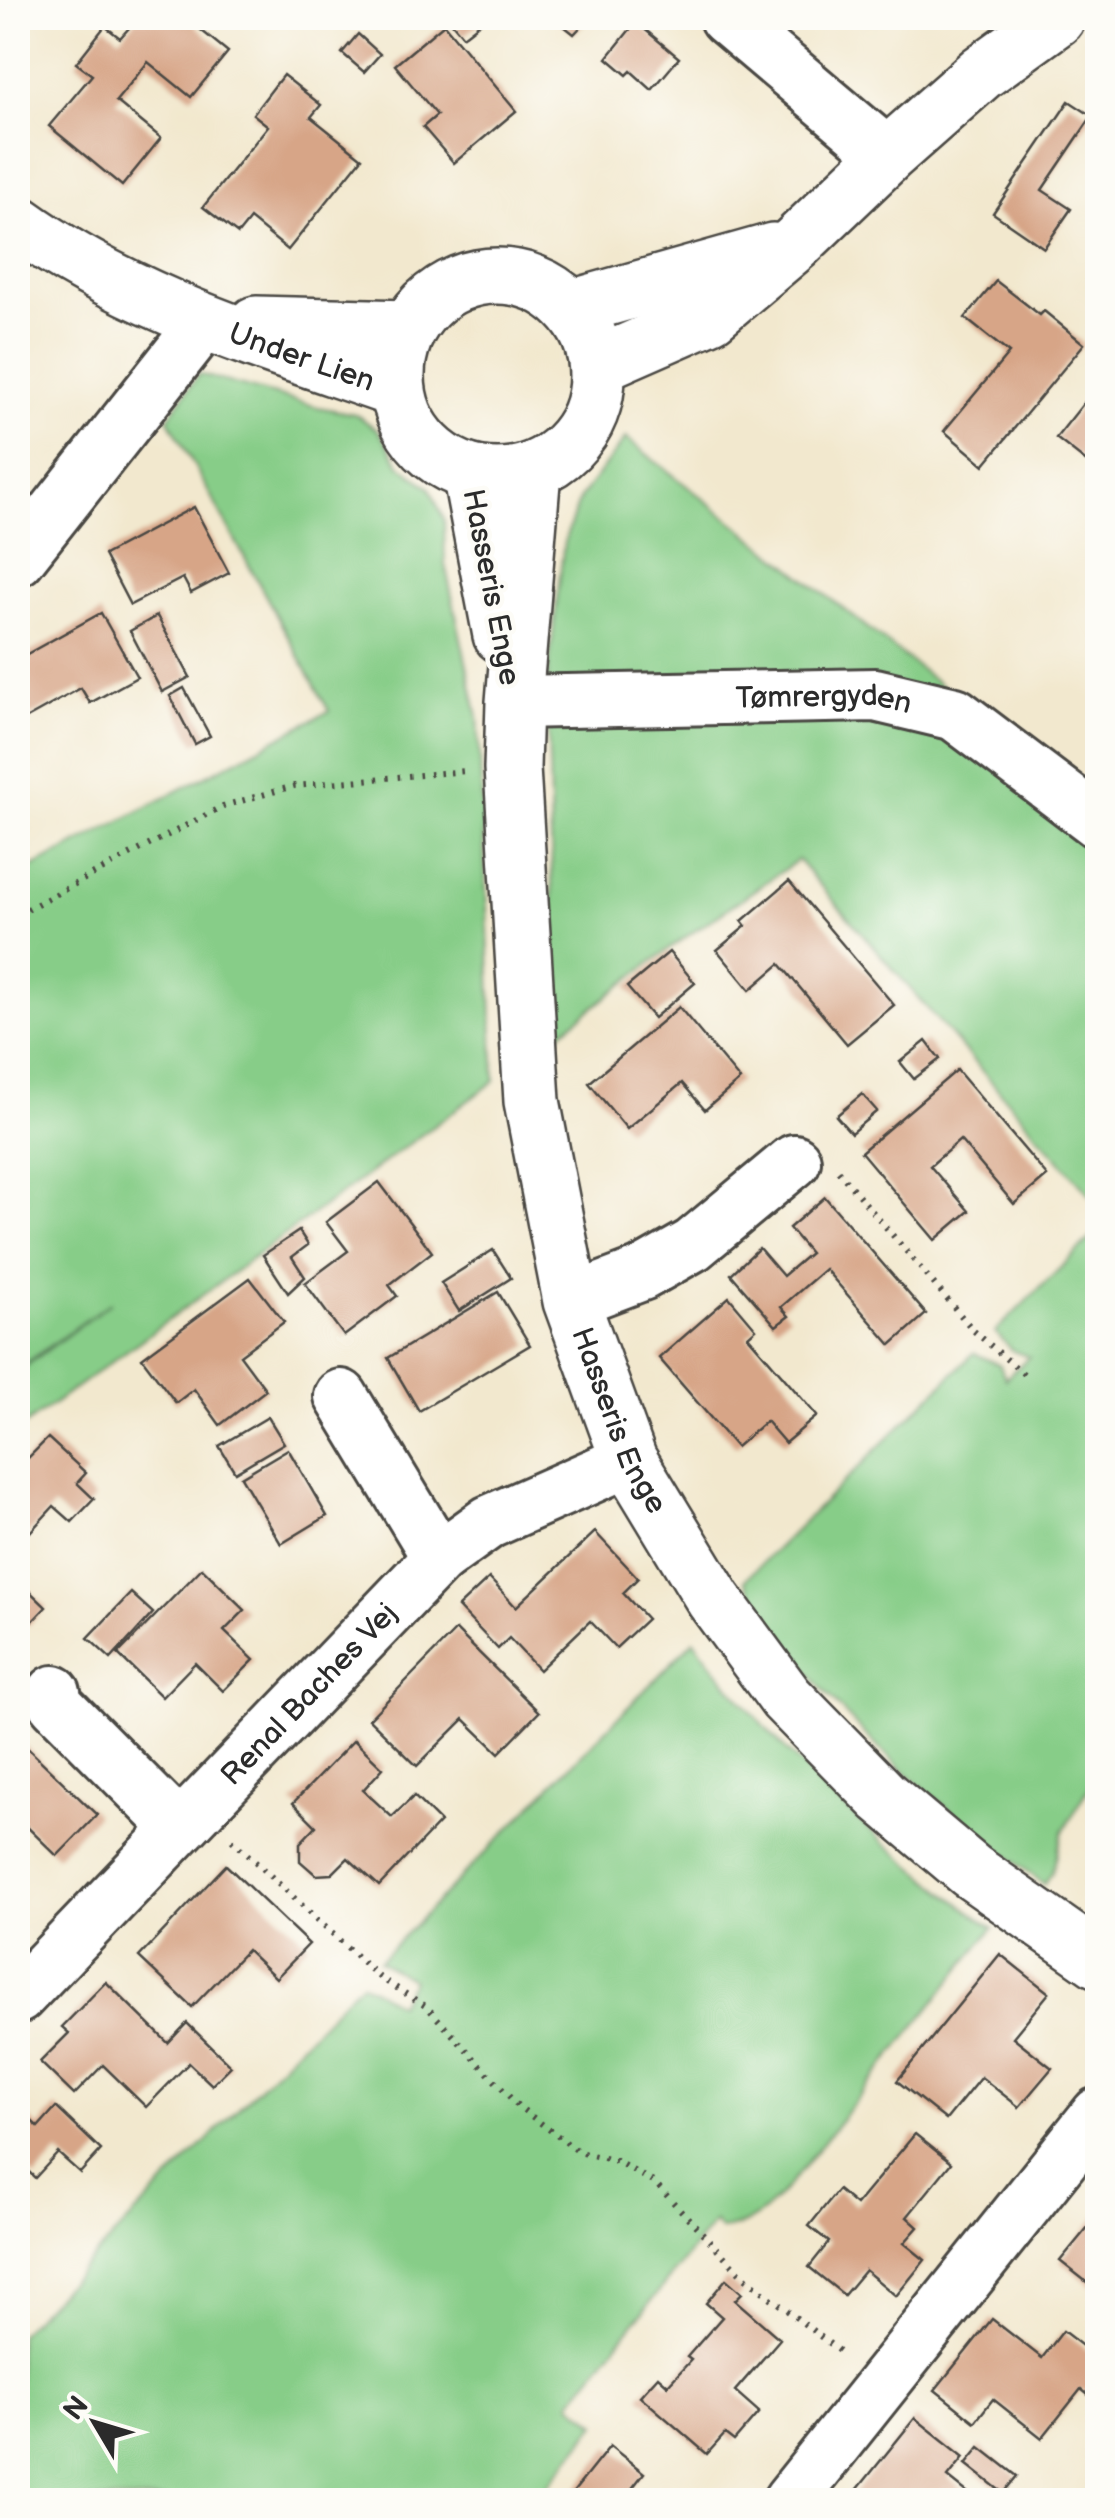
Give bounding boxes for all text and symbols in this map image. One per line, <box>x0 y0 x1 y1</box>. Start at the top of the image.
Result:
street label: Under Lien <box>224 315 379 400</box>
street label: Hasseris Enge <box>454 486 528 688</box>
street label: Tømrergyden <box>735 678 915 722</box>
street label: Hasseris Enge <box>563 1323 674 1520</box>
street label: Renal Baches Vej <box>214 1596 405 1793</box>
north arrow <box>45 2373 145 2473</box>
text: N <box>57 2390 96 2427</box>

